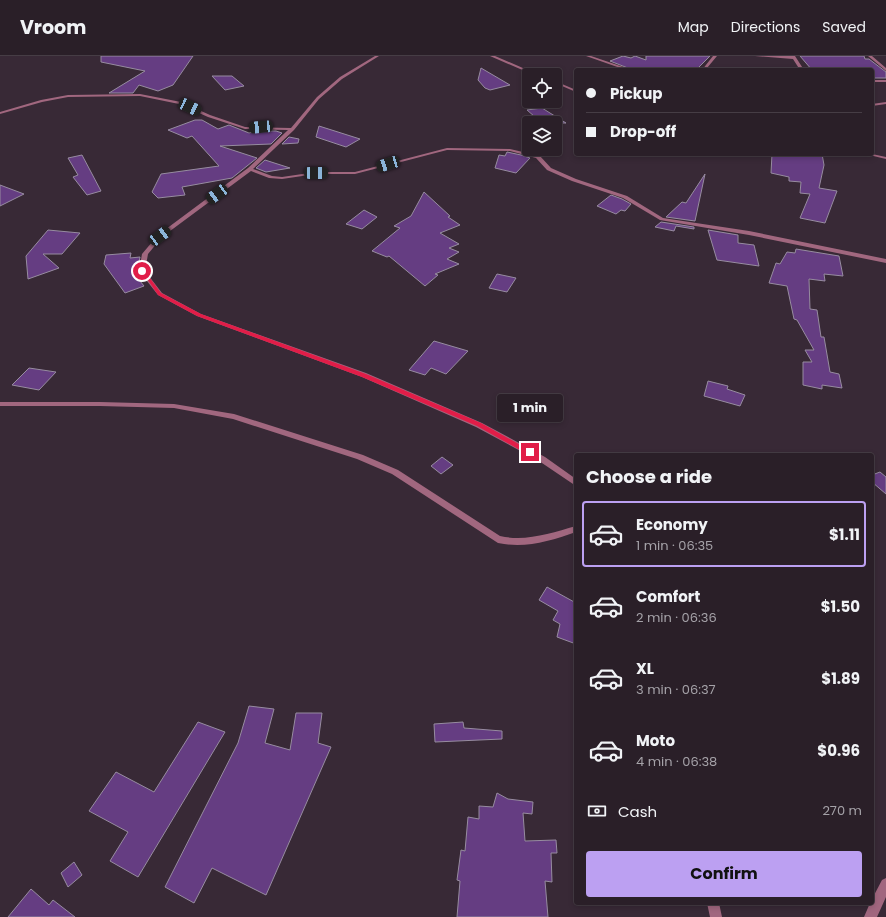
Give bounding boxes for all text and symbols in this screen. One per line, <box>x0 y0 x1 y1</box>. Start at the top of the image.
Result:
text: Vroom <box>20 14 86 41</box>
text: Map <box>678 17 709 37</box>
text: Directions <box>731 17 800 37</box>
text: Saved <box>822 17 866 37</box>
map controls <box>522 68 562 156</box>
button: locate <box>522 68 562 108</box>
text: Pickup <box>610 83 662 104</box>
car <box>177 96 203 118</box>
button: layers <box>522 116 562 156</box>
car <box>249 120 273 134</box>
text: Drop-off <box>610 121 676 142</box>
car <box>375 155 401 173</box>
car <box>304 167 328 179</box>
car <box>204 182 230 206</box>
car <box>147 224 173 248</box>
route start <box>133 262 151 280</box>
callout: 1 min <box>497 394 563 422</box>
text: 1 min <box>513 398 547 417</box>
route end <box>521 443 539 461</box>
text: Choose a ride <box>586 464 712 489</box>
text: Economy <box>636 514 708 535</box>
icon: car <box>588 516 624 552</box>
text: $1.11 <box>829 524 860 545</box>
text: 1 min · 06:35 <box>636 536 713 555</box>
text: Comfort <box>636 586 700 607</box>
icon: car <box>588 588 624 624</box>
text: $1.50 <box>821 596 860 617</box>
text: 2 min · 06:36 <box>636 608 717 627</box>
text: XL <box>636 658 654 679</box>
icon: car <box>588 660 624 696</box>
text: $1.89 <box>821 668 860 689</box>
text: 3 min · 06:37 <box>636 680 716 699</box>
text: Moto <box>636 730 675 751</box>
icon: car <box>588 732 624 768</box>
text: $0.96 <box>817 740 860 761</box>
text: 4 min · 06:38 <box>636 752 717 771</box>
icon: cash <box>586 800 608 822</box>
text: Cash <box>618 801 657 822</box>
text: 270 m <box>822 801 862 820</box>
button: Confirm <box>586 851 862 897</box>

